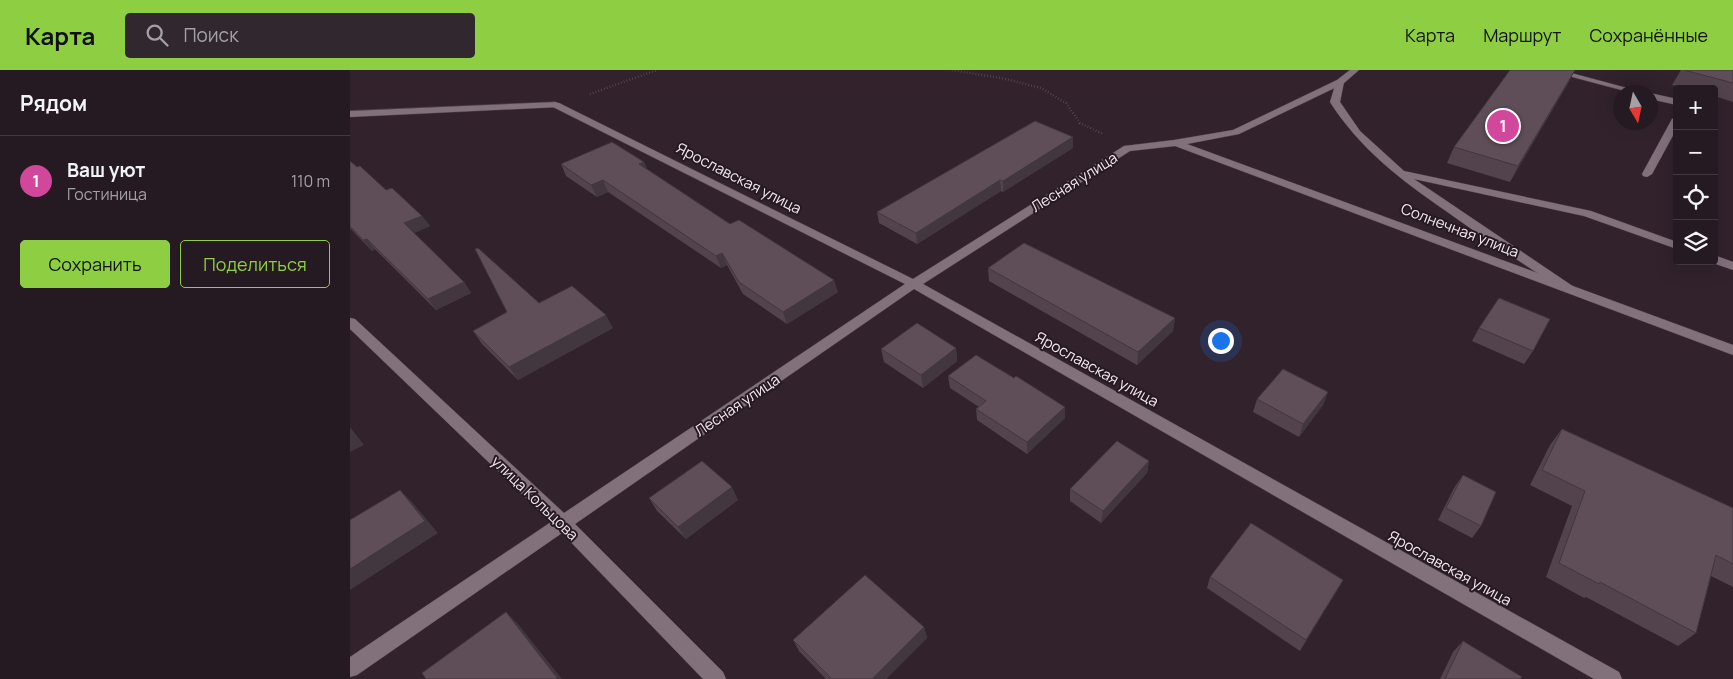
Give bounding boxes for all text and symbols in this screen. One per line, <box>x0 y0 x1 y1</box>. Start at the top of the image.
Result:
search box <box>125 13 475 58</box>
text: Карта <box>25 19 95 52</box>
icon: search <box>143 21 171 49</box>
text: Поиск <box>183 22 239 48</box>
text: Карта <box>1405 23 1455 47</box>
text: Маршрут <box>1483 23 1561 47</box>
text: Сохранённые <box>1589 23 1708 47</box>
north arrow <box>1613 85 1658 130</box>
map controls <box>1673 85 1718 265</box>
button: + <box>1673 85 1718 130</box>
text: Рядом <box>20 89 87 117</box>
pin: 1 <box>1487 107 1519 145</box>
button: − <box>1673 130 1718 175</box>
street label: Ярославская улица <box>673 137 805 219</box>
street label: Лесная улица <box>1027 147 1121 217</box>
text: Ваш уют <box>67 157 145 183</box>
text: 1 <box>32 170 40 192</box>
text: 110 m <box>291 170 330 192</box>
button: locate <box>1673 175 1718 220</box>
text: Гостиница <box>67 183 147 205</box>
street label: Солнечная улица <box>1398 198 1522 262</box>
button: layers <box>1673 220 1718 265</box>
button: Сохранить <box>20 240 170 288</box>
button: Поделиться <box>180 240 330 288</box>
street label: Ярославская улица <box>1032 326 1162 412</box>
your location <box>1208 328 1234 354</box>
street label: Лесная улица <box>690 369 784 441</box>
street label: улица Кольцова <box>487 451 583 545</box>
street label: Ярославская улица <box>1385 525 1515 611</box>

